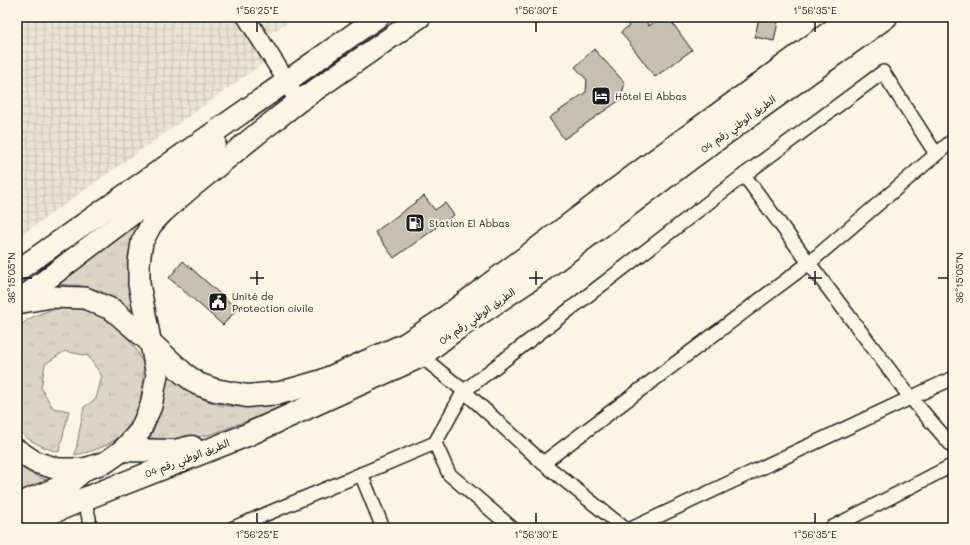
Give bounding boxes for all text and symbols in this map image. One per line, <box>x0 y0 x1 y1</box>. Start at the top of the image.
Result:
text: 1°56'25"E <box>235 3 279 17</box>
text: 1°56'30"E <box>514 3 558 17</box>
text: 1°56'35"E <box>793 3 837 17</box>
hotel icon: Hôtel El Abbas <box>590 85 612 107</box>
place label: Hôtel El Abbas <box>615 89 687 103</box>
street label: الطريق الوطني رقم 04 <box>698 92 780 158</box>
fuel station icon: Station El Abbas <box>404 212 426 234</box>
place label: Station El Abbas <box>429 216 510 230</box>
text: 36°15'05"N <box>4 252 18 304</box>
text: 36°15'05"N <box>952 252 966 304</box>
street label: الطريق الوطني رقم 04 <box>436 285 519 350</box>
place label: Unité de Protection civile <box>232 289 314 315</box>
public building icon: Unité de Protection civile <box>207 291 229 313</box>
street label: الطريق الوطني رقم 04 <box>143 435 232 483</box>
text: 1°56'25"E <box>235 527 279 541</box>
text: 1°56'30"E <box>514 527 558 541</box>
text: 1°56'35"E <box>793 527 837 541</box>

